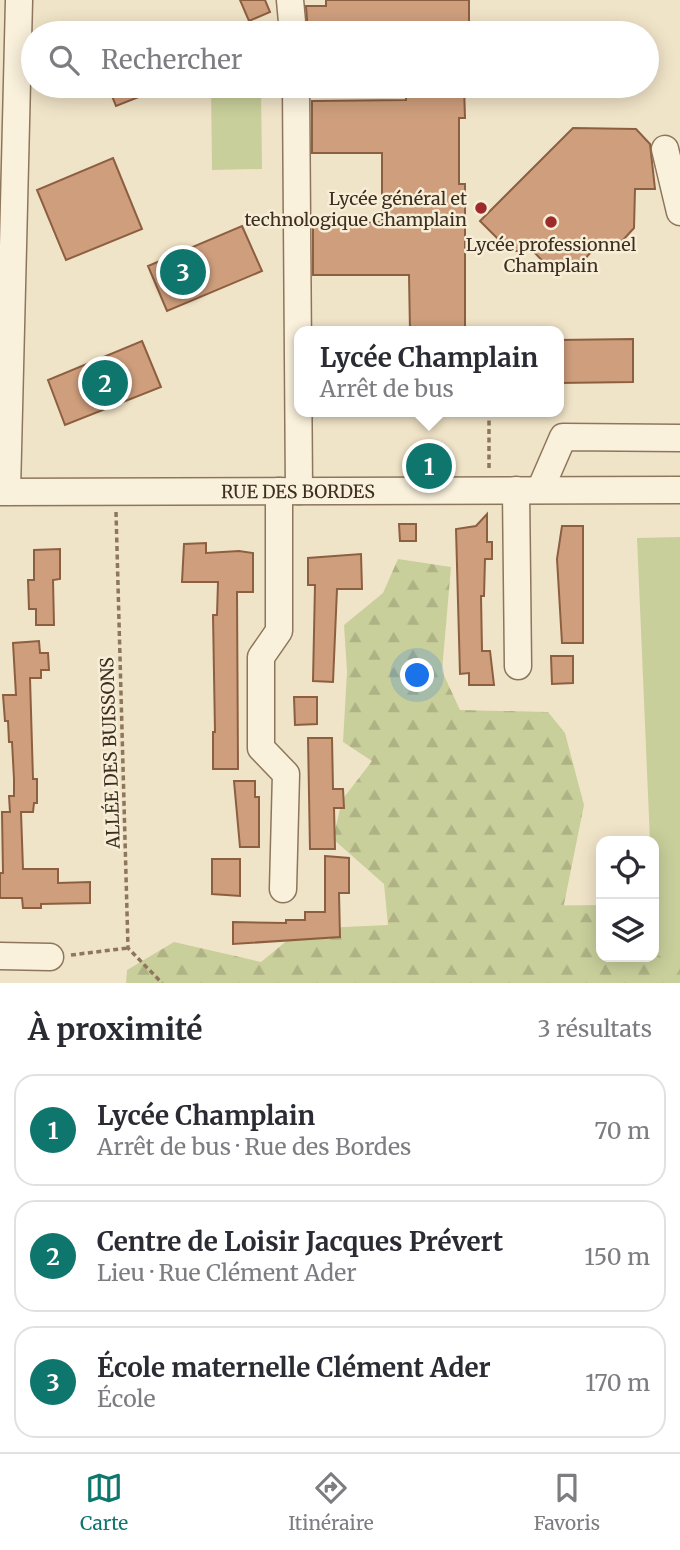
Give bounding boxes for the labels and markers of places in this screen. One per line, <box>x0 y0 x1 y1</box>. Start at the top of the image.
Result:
place label: Lycée général et technologique Champlain <box>244 187 467 231</box>
marker: Lycée général et technologique Champlain <box>473 200 489 216</box>
marker: Lycée professionnel Champlain <box>543 214 559 230</box>
place label: Lycée professionnel Champlain <box>466 233 637 277</box>
pin: 3 <box>160 246 206 298</box>
pin: 2 <box>82 357 128 409</box>
pin: 1 <box>406 440 452 492</box>

